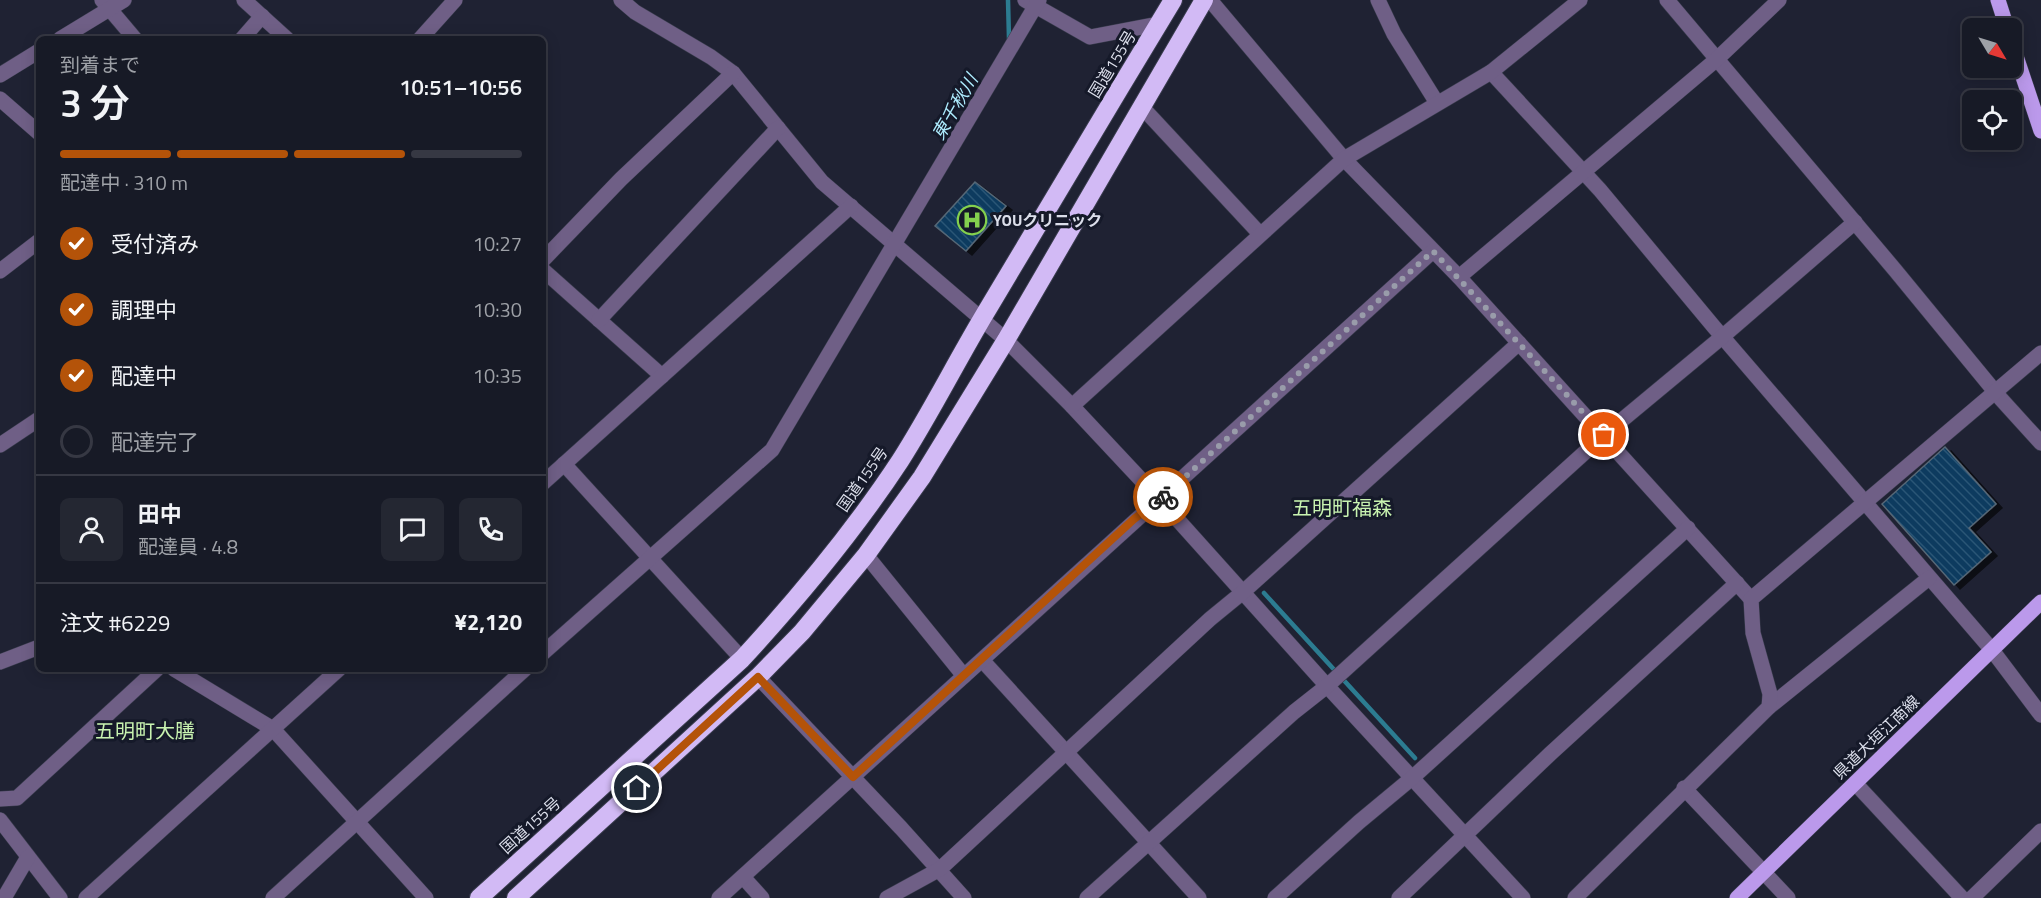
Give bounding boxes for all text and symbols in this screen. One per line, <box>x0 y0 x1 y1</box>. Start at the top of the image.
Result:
north arrow <box>1962 18 2022 78</box>
map controls <box>1962 18 2022 150</box>
street label: 国道155号 <box>1082 26 1142 102</box>
text: 到着まで <box>60 49 140 80</box>
water label: 東千秋川 <box>925 67 985 145</box>
text: 10:51–10:56 <box>399 70 522 104</box>
text: 3 分 <box>60 73 129 132</box>
button: locate <box>1962 90 2022 150</box>
text: 配達中 · 310 m <box>60 167 188 198</box>
hospital icon: YOUクリニック <box>956 204 988 236</box>
place label: YOUクリニック <box>993 208 1102 232</box>
icon: check <box>60 227 93 260</box>
text: 受付済み <box>111 227 199 261</box>
text: 10:27 <box>473 228 522 259</box>
icon: check <box>60 293 93 326</box>
text: 調理中 <box>111 293 177 327</box>
text: 10:30 <box>473 294 522 325</box>
icon: check <box>60 359 93 392</box>
text: 配達中 <box>111 359 177 393</box>
text: 10:35 <box>473 360 522 391</box>
pin <box>1578 409 1629 460</box>
icon: bag <box>1587 418 1620 451</box>
text: 配達完了 <box>111 425 199 459</box>
street label: 国道155号 <box>831 441 893 517</box>
courier <box>1133 467 1193 527</box>
icon: bike <box>1147 481 1180 514</box>
district label: 五明町福森 <box>1292 492 1392 523</box>
text: 田中 <box>138 497 182 531</box>
button: person <box>60 498 123 561</box>
button: chat <box>381 498 444 561</box>
button: phone <box>459 498 522 561</box>
text: 配達員 · 4.8 <box>138 531 238 562</box>
text: ¥2,120 <box>455 605 522 639</box>
text: 注文 #6229 <box>60 606 170 640</box>
street label: 県道大垣江南線 <box>1827 689 1925 785</box>
district label: 五明町大膳 <box>95 715 195 746</box>
pin <box>611 762 662 813</box>
icon: home <box>620 771 653 804</box>
street label: 国道155号 <box>494 791 566 859</box>

